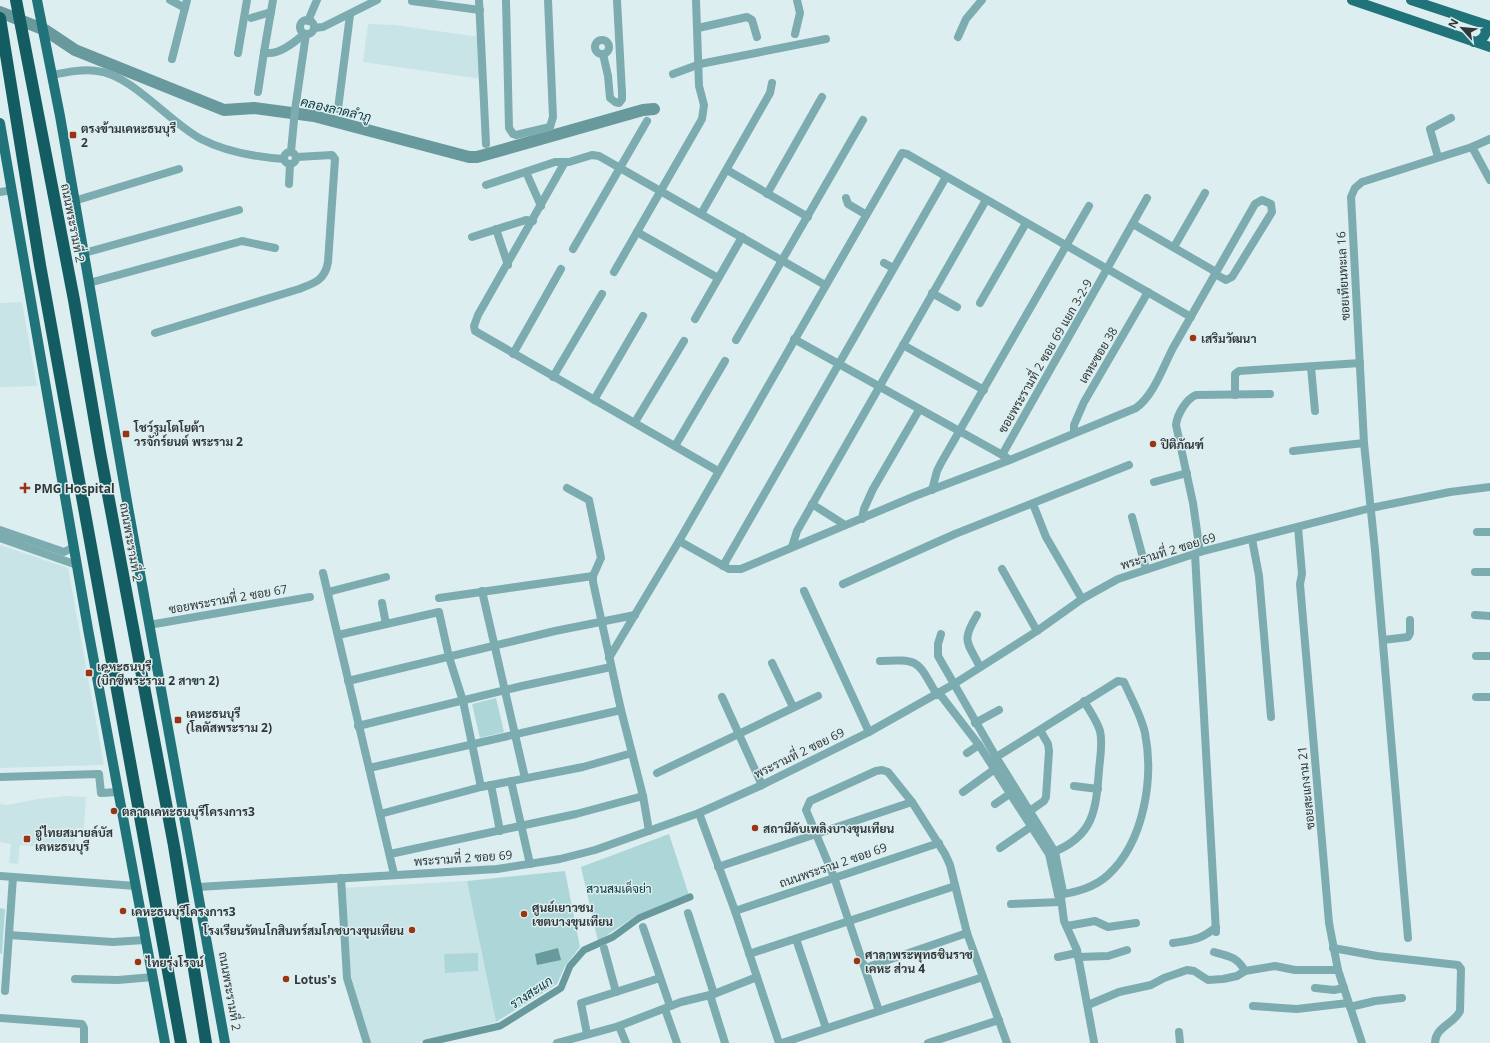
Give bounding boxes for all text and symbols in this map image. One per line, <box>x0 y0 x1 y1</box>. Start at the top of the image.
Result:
north arrow <box>1442 8 1482 48</box>
text: N <box>1444 16 1461 31</box>
water label: คลองลาดลำภู <box>299 92 373 127</box>
place label: ตรงข้ามเคหะธนบุรี 2 <box>81 120 176 151</box>
marker: ตรงข้ามเคหะธนบุรี 2 <box>68 130 78 140</box>
street label: ถนนพระรามที่ 2 <box>57 182 91 264</box>
street label: ซอยเทียนทะเล 16 <box>1332 231 1354 321</box>
street label: ซอยพระรามที่ 2 ซอย 69 แยก 3-2-9 <box>992 275 1096 436</box>
street label: เคหะซอย 38 <box>1074 323 1122 386</box>
place label: เสริมวัฒนา <box>1201 330 1257 347</box>
marker: เสริมวัฒนา <box>1188 333 1198 343</box>
place label: โชว์รูมโตโยต้า วรจักร์ยนต์ พระราม 2 <box>133 419 243 450</box>
marker: โชว์รูมโตโยต้า วรจักร์ยนต์ พระราม 2 <box>121 429 131 439</box>
place label: ปิติภัณฑ์ <box>1160 436 1205 453</box>
marker: ปิติภัณฑ์ <box>1148 439 1158 449</box>
place label: PMG Hospital <box>34 480 115 497</box>
marker: PMG Hospital <box>19 482 31 494</box>
street label: ถนนพระรามที่ 2 <box>116 501 148 583</box>
street label: พระรามที่ 2 ซอย 69 <box>1118 526 1218 574</box>
street label: ซอยพระรามที่ 2 ซอย 67 <box>167 578 289 618</box>
place label: เคหะธนบุรี (บิ๊กซีพระราม 2 สาขา 2) <box>97 658 219 689</box>
marker: เคหะธนบุรี (บิ๊กซีพระราม 2 สาขา 2) <box>84 668 94 678</box>
place label: เคหะธนบุรี (โลตัสพระราม 2) <box>186 705 272 736</box>
marker: เคหะธนบุรี (โลตัสพระราม 2) <box>173 715 183 725</box>
street label: พระรามที่ 2 ซอย 69 <box>750 722 847 782</box>
street label: ซอยสะแกงาม 21 <box>1293 745 1319 831</box>
place label: ตลาดเคหะธนบุรีโครงการ3 <box>122 803 255 820</box>
marker: ตลาดเคหะธนบุรีโครงการ3 <box>109 806 119 816</box>
place label: สถานีดับเพลิงบางขุนเทียน <box>763 820 894 837</box>
marker: สถานีดับเพลิงบางขุนเทียน <box>750 823 760 833</box>
place label: อู่ไทยสมายล์บัส เคหะธนบุรี <box>35 824 113 855</box>
marker: อู่ไทยสมายล์บัส เคหะธนบุรี <box>22 834 32 844</box>
street label: ถนนพระราม 2 ซอย 69 <box>777 838 889 891</box>
street label: พระรามที่ 2 ซอย 69 <box>413 844 513 870</box>
park label: สวนสมเด็จย่า <box>586 880 652 897</box>
place label: ศูนย์เยาวชน เขตบางขุนเทียน <box>532 899 613 930</box>
place label: เคหะธนบุรีโครงการ3 <box>131 903 236 920</box>
marker: เคหะธนบุรีโครงการ3 <box>118 906 128 916</box>
marker: ศูนย์เยาวชน เขตบางขุนเทียน <box>519 909 529 919</box>
place label: โรงเรียนรัตนโกสินทร์สมโภชบางขุนเทียน <box>202 922 404 939</box>
marker: โรงเรียนรัตนโกสินทร์สมโภชบางขุนเทียน <box>407 925 417 935</box>
place label: ศาลาพระพุทธชินราช เคหะ ส่วน 4 <box>865 946 973 977</box>
street label: ถนนพระรามที่ 2 <box>215 950 247 1032</box>
place label: ไทยรุ่งโรจน์ <box>145 954 205 971</box>
marker: ศาลาพระพุทธชินราช เคหะ ส่วน 4 <box>852 956 862 966</box>
marker: ไทยรุ่งโรจน์ <box>133 957 143 967</box>
place label: Lotus's <box>294 971 336 988</box>
water label: รางสะแก <box>506 971 556 1013</box>
marker: Lotus's <box>281 974 291 984</box>

